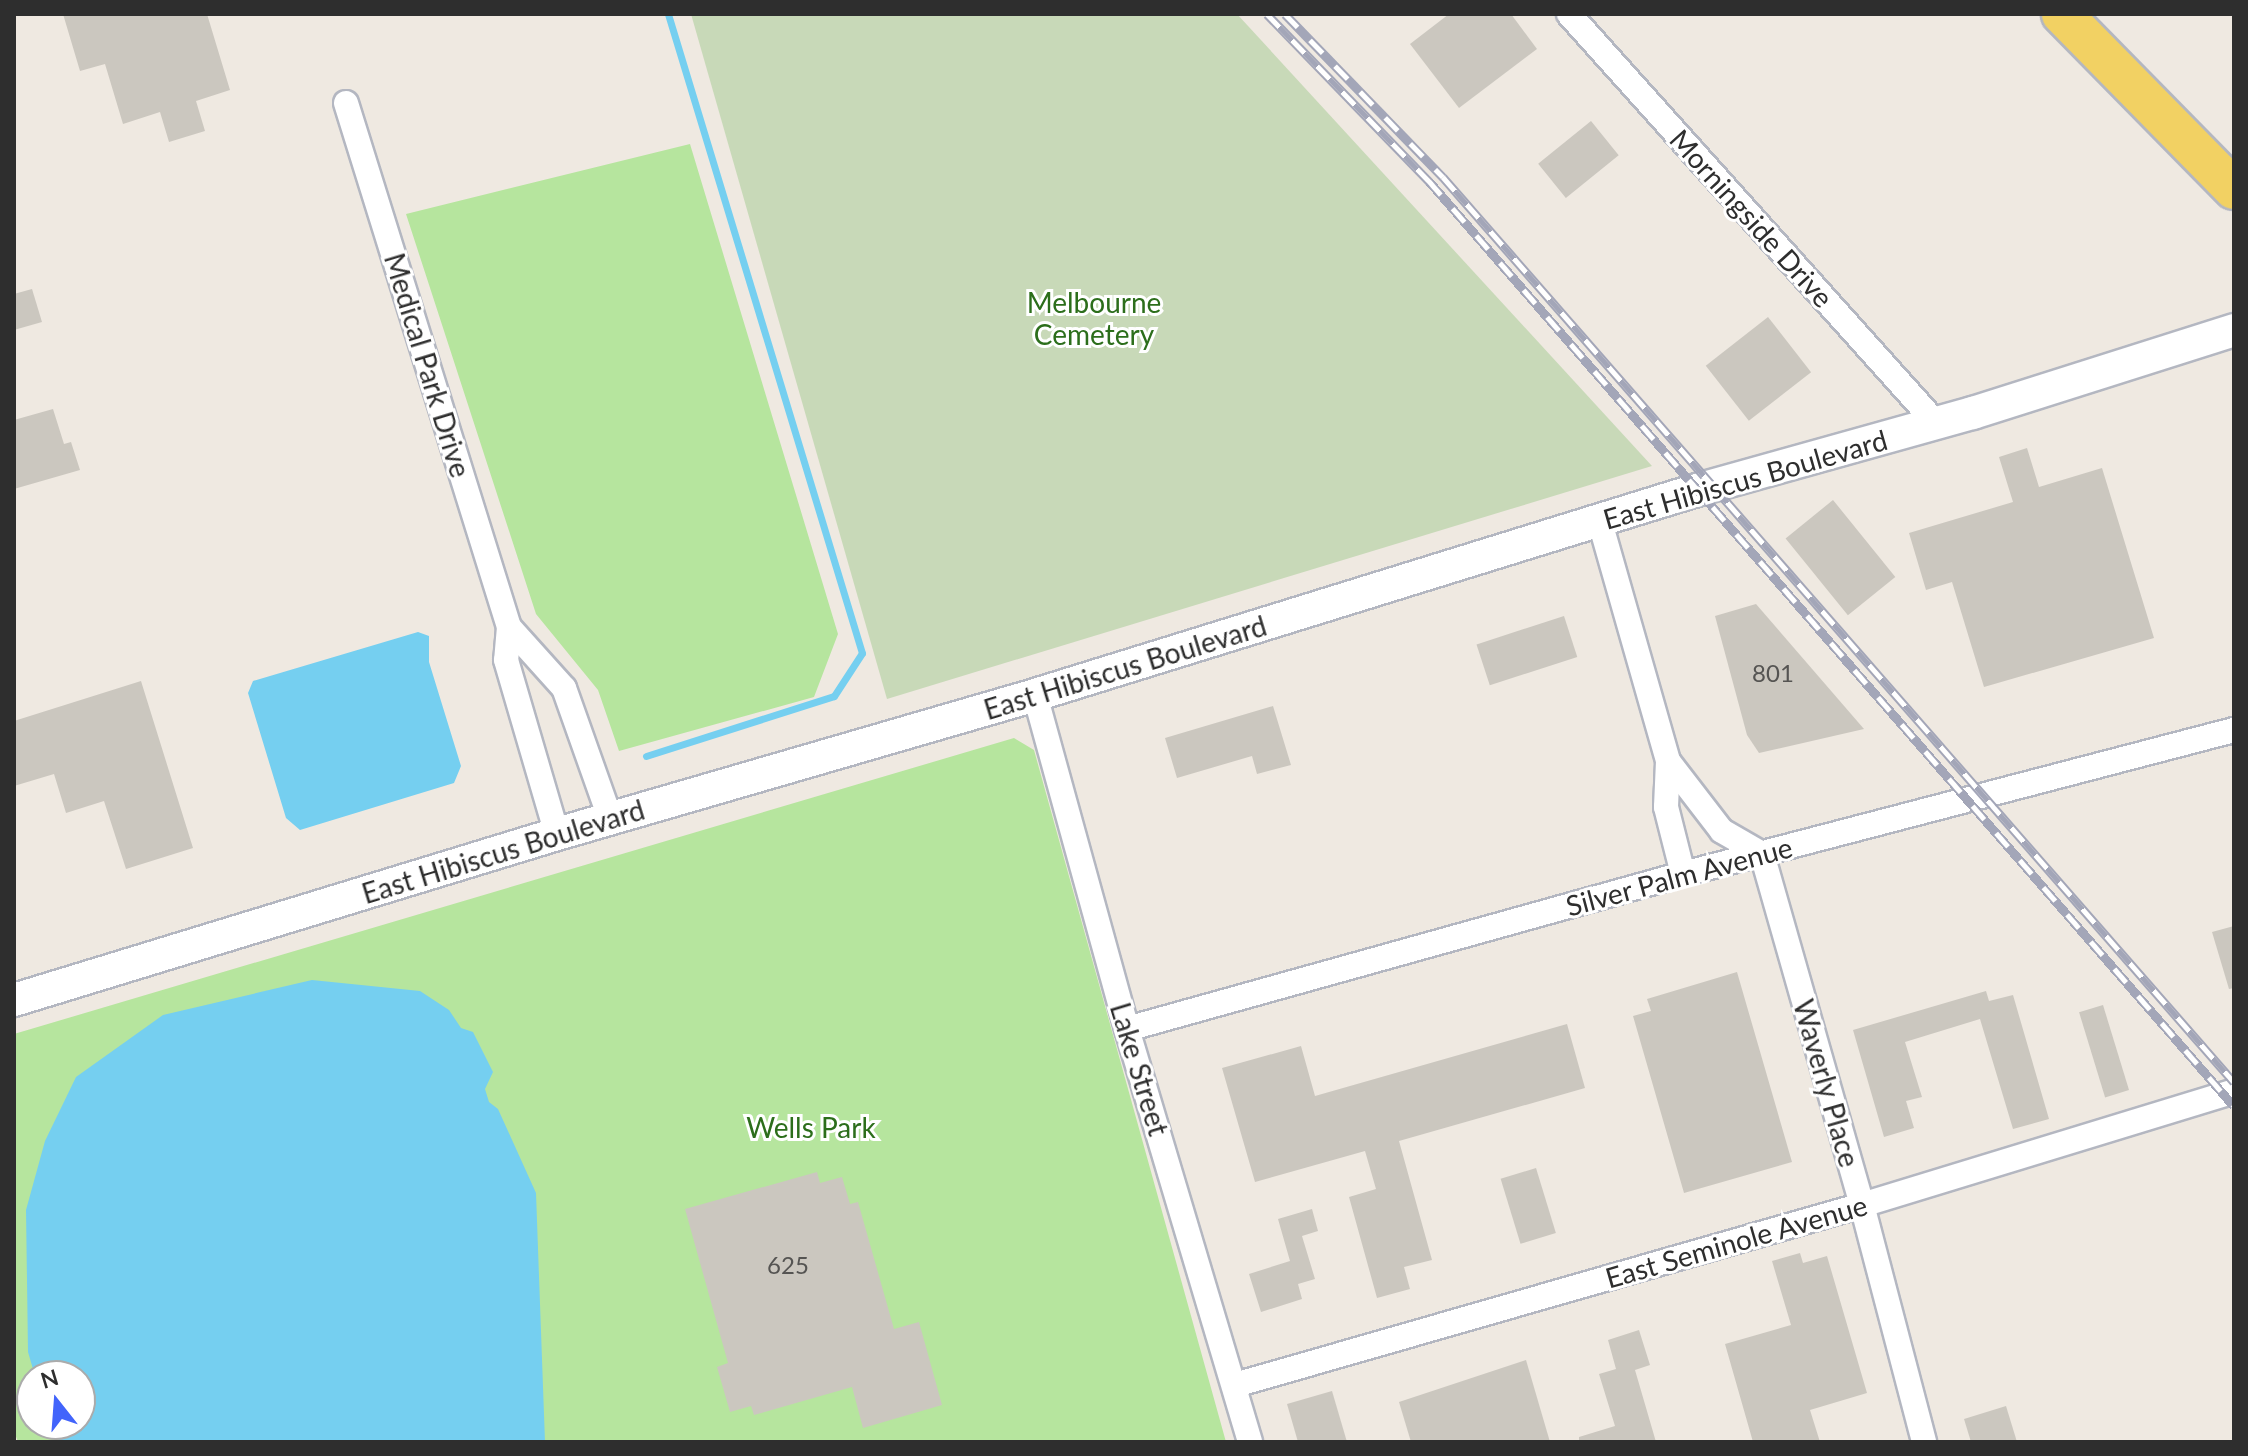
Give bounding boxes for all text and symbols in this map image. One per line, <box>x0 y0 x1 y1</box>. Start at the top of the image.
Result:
street label: Morningside Drive <box>1663 122 1841 314</box>
street label: Medical Park Drive <box>378 249 478 481</box>
park label: Melbourne Cemetery <box>1027 285 1161 351</box>
street label: East Hibiscus Boulevard <box>1599 422 1891 536</box>
street label: East Hibiscus Boulevard <box>980 608 1270 726</box>
house number: 801 <box>1752 659 1794 687</box>
street label: East Hibiscus Boulevard <box>358 792 648 910</box>
street label: Silver Palm Avenue <box>1561 829 1797 923</box>
street label: Waverly Place <box>1787 995 1867 1171</box>
street label: Lake Street <box>1104 998 1176 1140</box>
park label: Wells Park <box>746 1110 876 1144</box>
street label: East Seminole Avenue <box>1601 1187 1871 1295</box>
house number: 625 <box>767 1251 809 1279</box>
north arrow <box>16 1360 96 1440</box>
text: N <box>37 1363 61 1394</box>

